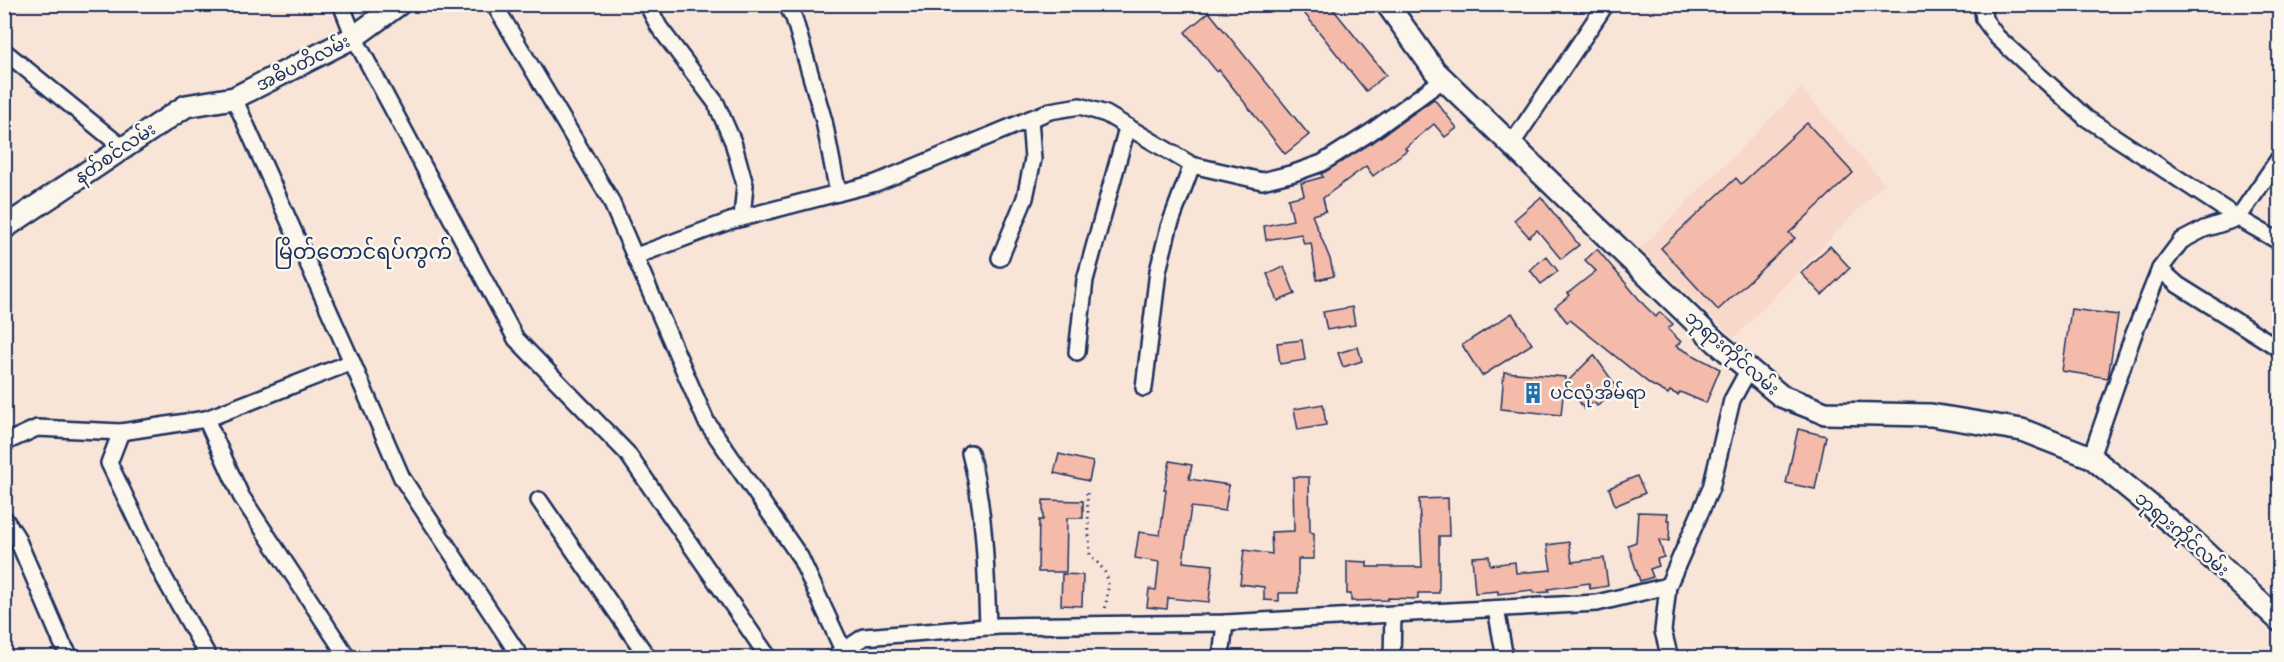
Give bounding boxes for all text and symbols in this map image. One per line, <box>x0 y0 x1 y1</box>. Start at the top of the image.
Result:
street label: အဓိပတိလမ်း <box>251 27 354 96</box>
street label: နတ်စင်လမ်း <box>69 116 162 191</box>
district label: မြိတ်တောင်ရပ်ကွက် <box>274 236 452 269</box>
street label: ဘုရားကိုင်လမ်း <box>1678 304 1786 403</box>
place label: ပင်လုံအိမ်ရာ <box>1550 379 1646 408</box>
building icon: ပင်လုံအိမ်ရာ <box>1521 381 1545 405</box>
street label: ဘုရားကိုင်လမ်း <box>2128 485 2236 584</box>

